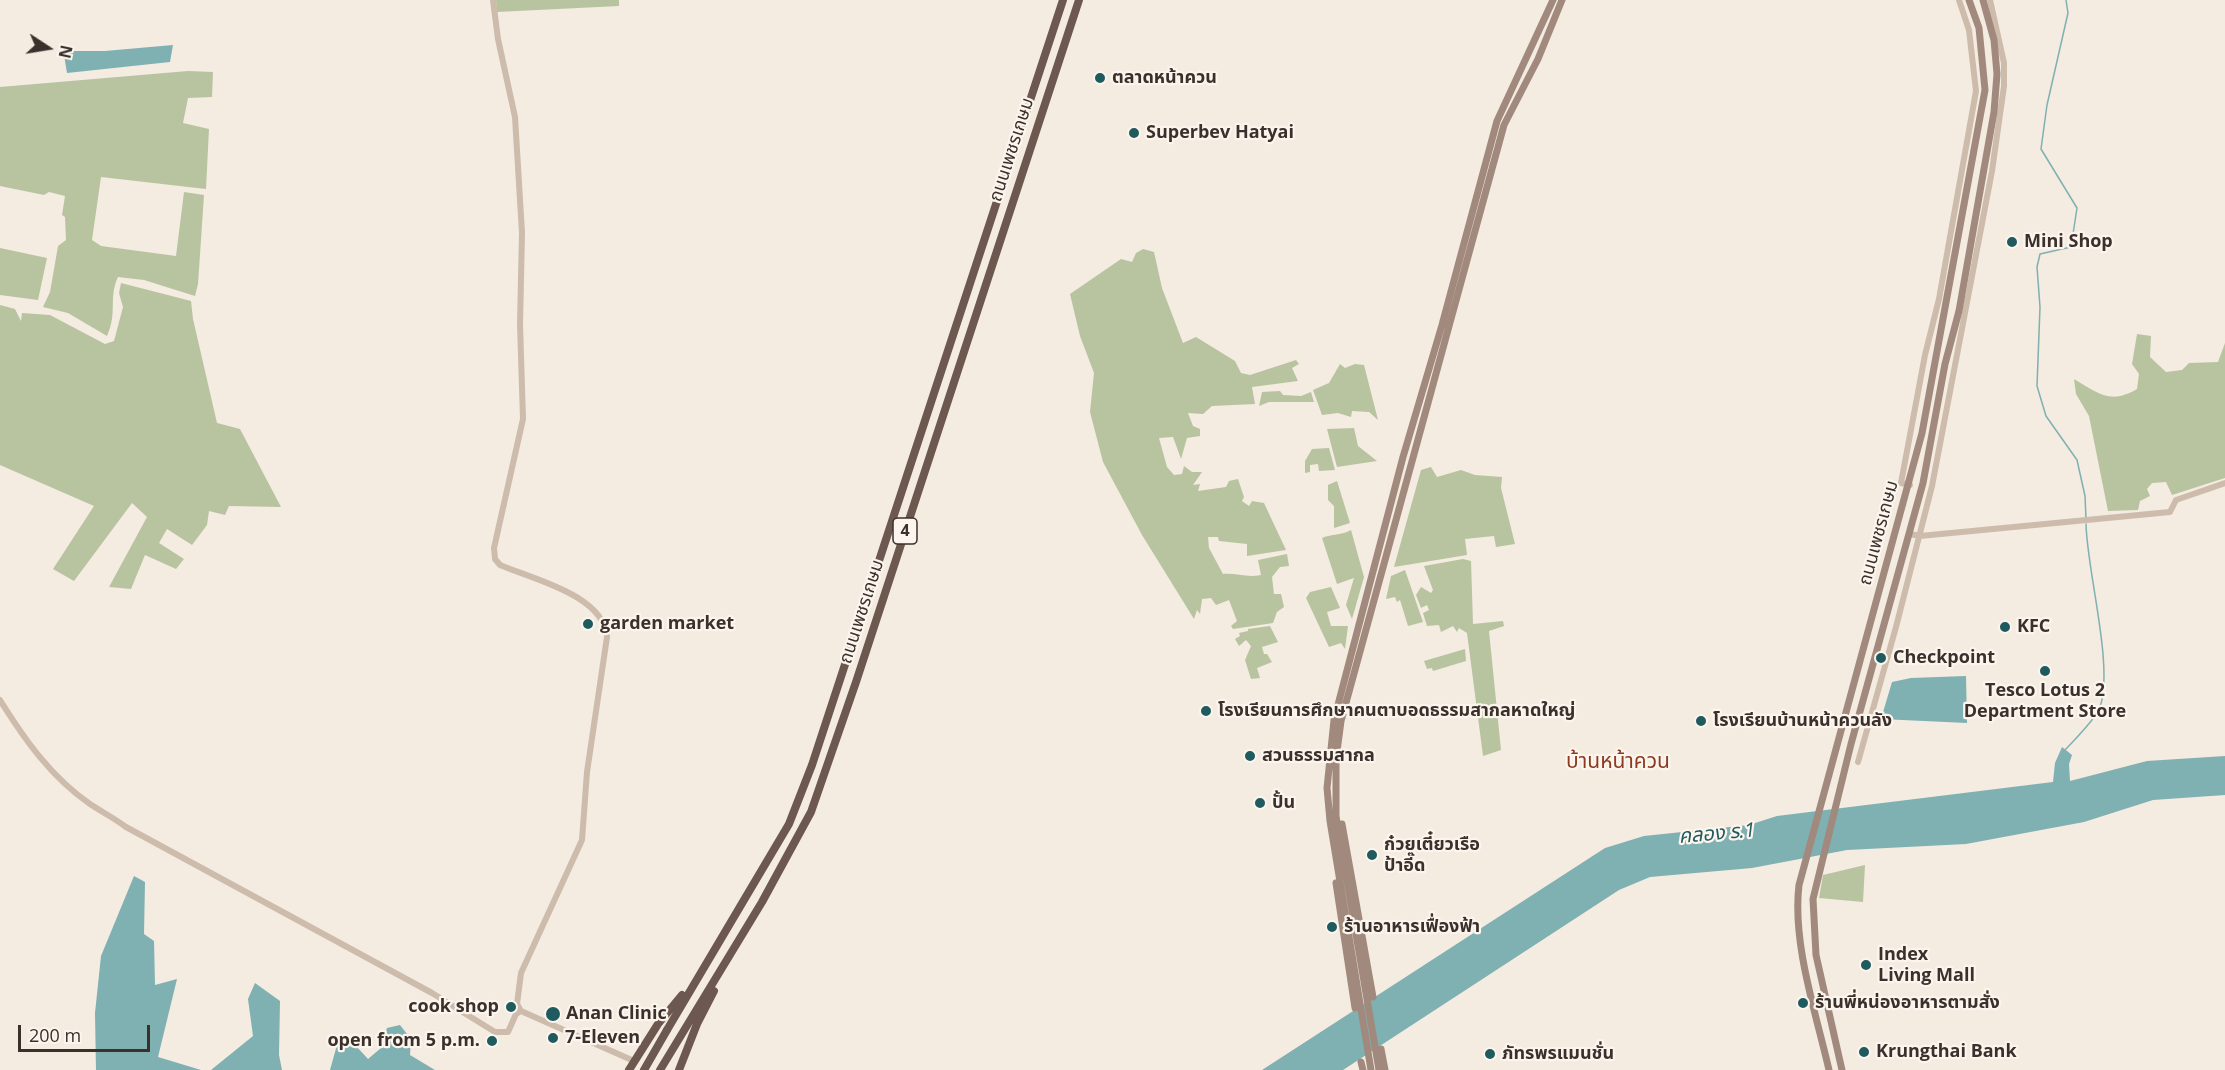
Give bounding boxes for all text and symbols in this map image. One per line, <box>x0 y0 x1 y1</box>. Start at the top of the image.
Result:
north arrow <box>18 18 78 78</box>
text: N <box>53 43 78 60</box>
place label: ตลาดหน้าควน <box>1112 67 1217 89</box>
marker: ตลาดหน้าควน <box>1093 71 1107 85</box>
street label: ถนนเพชรเกษม <box>985 95 1039 205</box>
place label: Superbev Hatyai <box>1146 122 1294 144</box>
marker: Superbev Hatyai <box>1127 126 1141 140</box>
place label: Mini Shop <box>2024 231 2113 253</box>
marker: Mini Shop <box>2005 235 2019 249</box>
street label: ถนนเพชรเกษม <box>1855 478 1903 588</box>
road number: 4 <box>893 518 917 544</box>
street label: ถนนเพชรเกษม <box>835 557 889 667</box>
place label: garden market <box>600 613 734 635</box>
place label: KFC <box>2017 616 2050 638</box>
marker: garden market <box>581 617 595 631</box>
marker: KFC <box>1998 620 2012 634</box>
place label: Checkpoint <box>1893 647 1995 669</box>
marker: Checkpoint <box>1874 651 1888 665</box>
marker: Tesco Lotus 2 Department Store <box>2038 664 2052 678</box>
place label: Tesco Lotus 2 Department Store <box>1964 680 2126 722</box>
place label: โรงเรียนการศึกษาคนตาบอดธรรมสากลหาดใหญ่ <box>1218 700 1575 722</box>
marker: โรงเรียนการศึกษาคนตาบอดธรรมสากลหาดใหญ่ <box>1199 704 1213 718</box>
place label: โรงเรียนบ้านหน้าควนลัง <box>1713 710 1892 732</box>
marker: โรงเรียนบ้านหน้าควนลัง <box>1694 714 1708 728</box>
place label: สวนธรรมสากล <box>1262 745 1375 767</box>
marker: สวนธรรมสากล <box>1243 749 1257 763</box>
district label: บ้านหน้าควน <box>1566 749 1670 775</box>
place label: ปั้น <box>1272 792 1295 814</box>
marker: ปั้น <box>1253 796 1267 810</box>
water label: คลอง ร.1 <box>1678 819 1756 849</box>
place label: ก๋วยเตี๋ยวเรือ ป้าอี๊ด <box>1384 834 1480 876</box>
marker: ก๋วยเตี๋ยวเรือ ป้าอี๊ด <box>1365 848 1379 862</box>
place label: ร้านอาหารเฟื่องฟ้า <box>1344 916 1480 938</box>
marker: ร้านอาหารเฟื่องฟ้า <box>1325 920 1339 934</box>
place label: Index Living Mall <box>1878 944 1975 986</box>
marker: Index Living Mall <box>1859 958 1873 972</box>
place label: ร้านพี่หน่องอาหารตามสั่ง <box>1815 992 2000 1014</box>
place label: cook shop <box>408 996 499 1018</box>
marker: ร้านพี่หน่องอาหารตามสั่ง <box>1796 996 1810 1010</box>
marker: cook shop <box>504 1000 518 1014</box>
place label: Anan Clinic <box>566 1003 667 1025</box>
marker: Anan Clinic <box>544 1005 562 1023</box>
scale bar <box>21 1013 153 1051</box>
text: 200 m <box>29 1023 81 1047</box>
place label: 7-Eleven <box>565 1027 640 1049</box>
place label: open from 5 p.m. <box>327 1030 480 1052</box>
marker: 7-Eleven <box>546 1031 560 1045</box>
marker: open from 5 p.m. <box>485 1034 499 1048</box>
place label: Krungthai Bank <box>1876 1041 2017 1063</box>
place label: ภัทรพรแมนชั่น <box>1502 1043 1614 1065</box>
marker: Krungthai Bank <box>1857 1045 1871 1059</box>
marker: ภัทรพรแมนชั่น <box>1483 1047 1497 1061</box>

